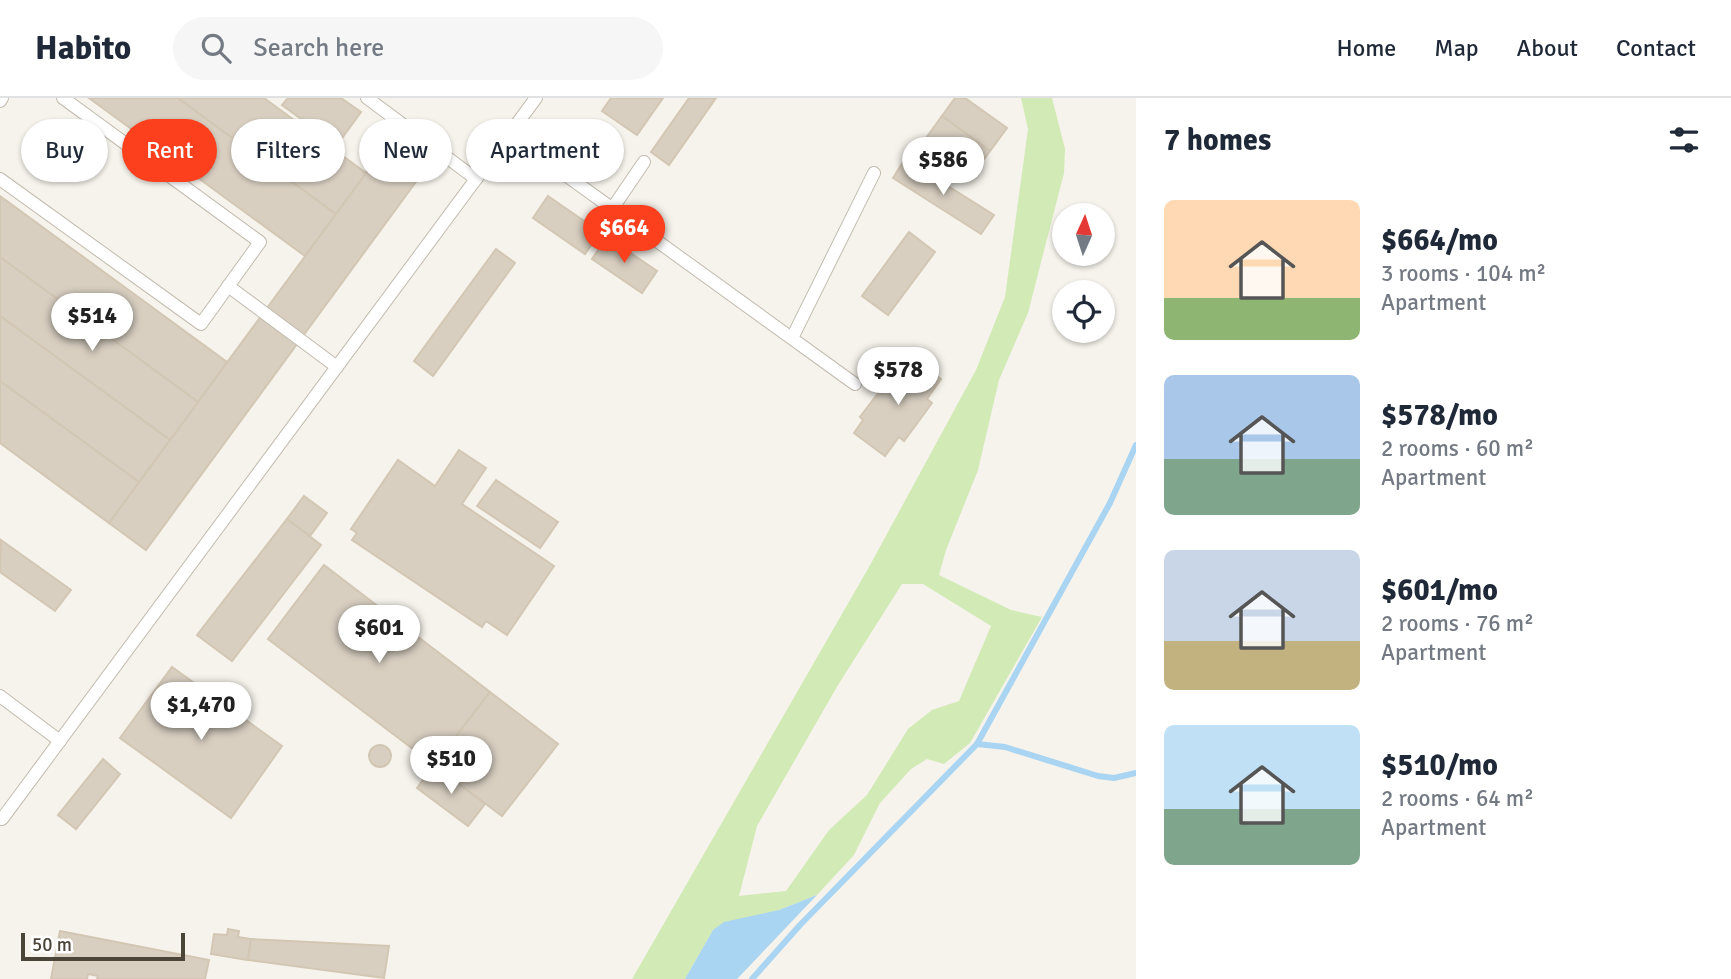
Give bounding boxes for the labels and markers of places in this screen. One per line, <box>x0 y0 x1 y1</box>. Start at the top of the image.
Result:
pin: $586 <box>902 138 984 197</box>
pin: $664 <box>583 206 665 265</box>
pin: $514 <box>51 294 133 353</box>
pin: $578 <box>857 348 939 407</box>
pin: $601 <box>338 606 420 665</box>
pin: $1,470 <box>144 682 258 742</box>
pin: $510 <box>410 736 492 796</box>

